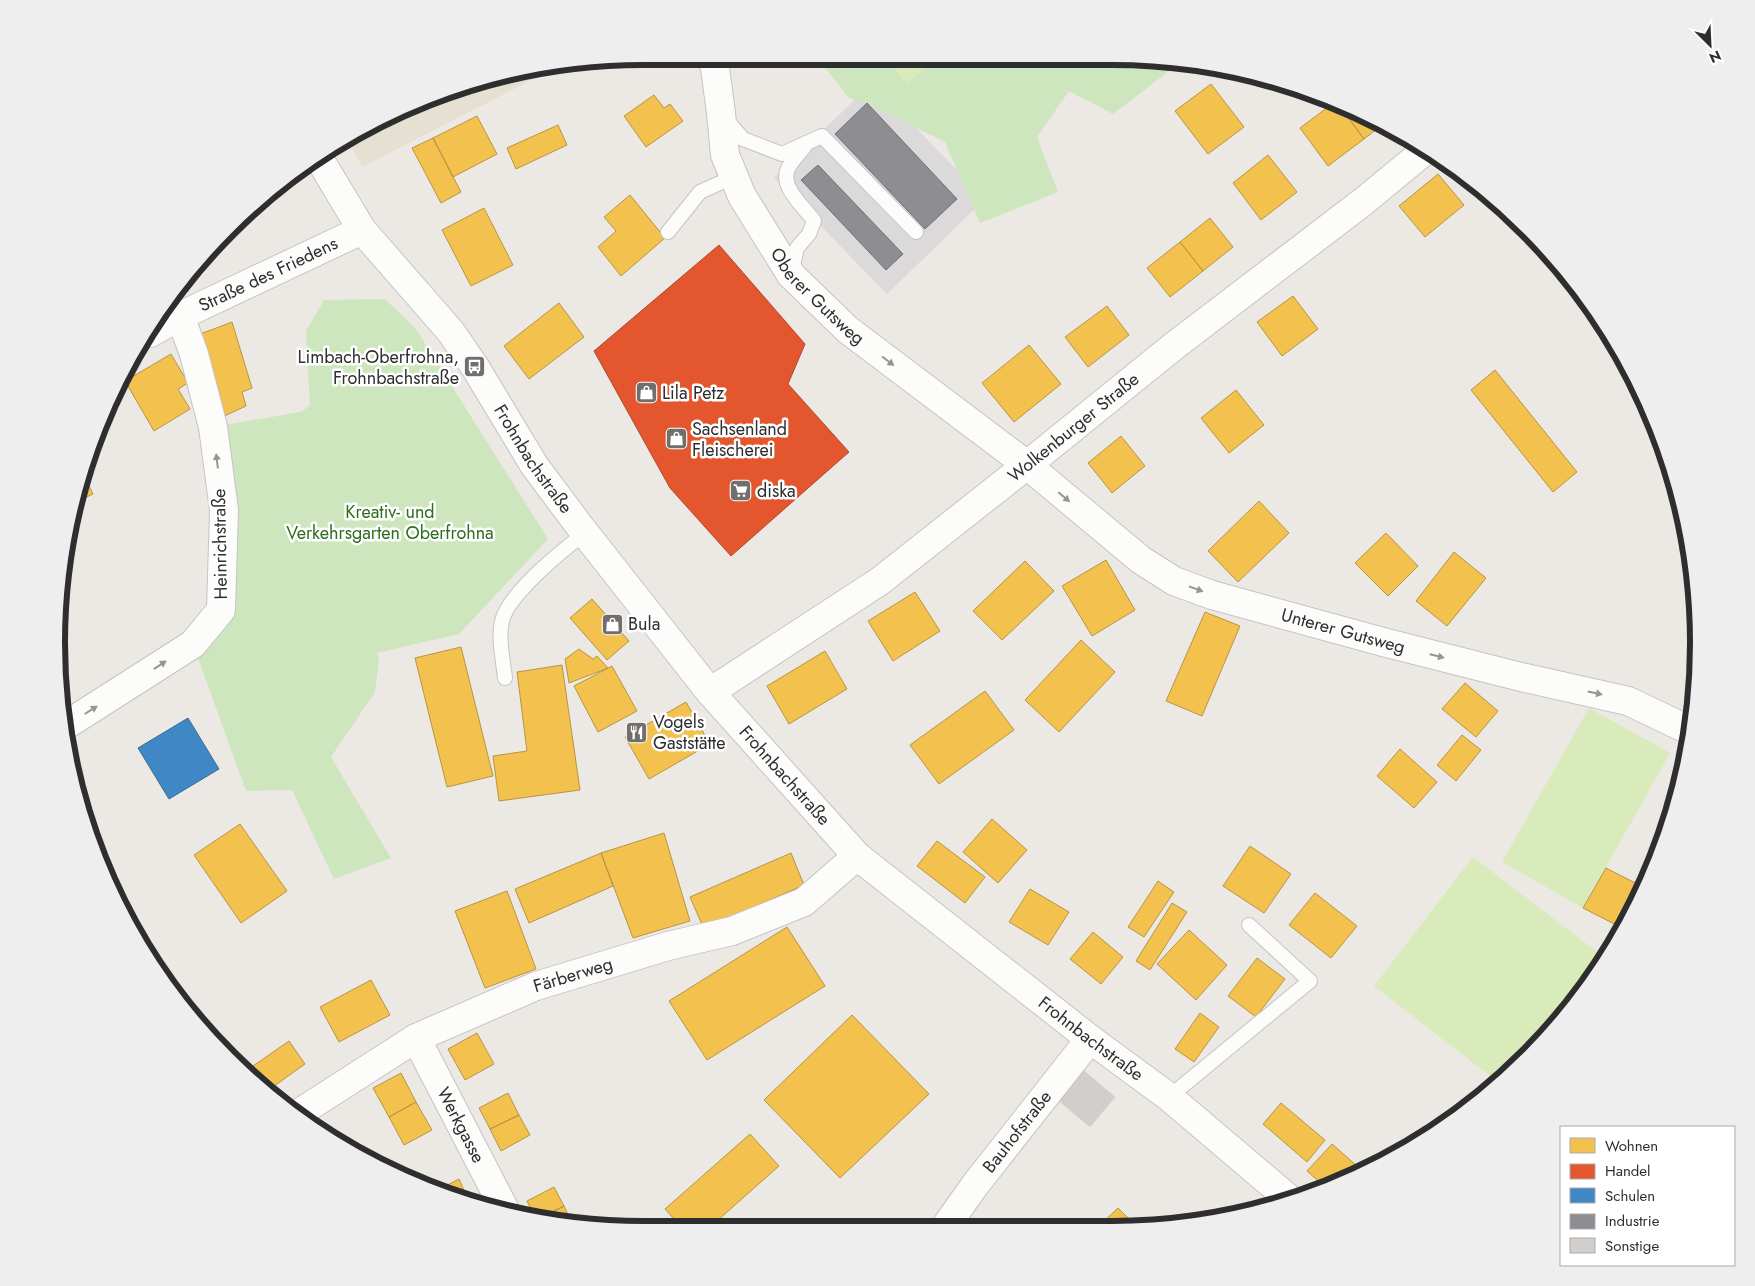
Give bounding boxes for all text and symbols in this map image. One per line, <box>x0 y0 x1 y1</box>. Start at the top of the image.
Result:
north arrow <box>1685 20 1735 70</box>
text: N <box>1706 45 1724 68</box>
street label: Straße des Friedens <box>194 230 342 318</box>
street label: Oberer Gutsweg <box>764 243 870 351</box>
place label: Limbach-Oberfrohna, Frohnbachstraße <box>298 344 459 391</box>
bus stop icon: Limbach-Oberfrohna, Frohnbachstraße <box>463 355 487 379</box>
one-way arrow <box>881 356 895 366</box>
street label: Wolkenburger Straße <box>1002 366 1145 488</box>
place label: Lila Petz <box>662 380 725 406</box>
shop icon: Lila Petz <box>634 381 658 405</box>
street label: Frohnbachstraße <box>487 399 579 519</box>
place label: Sachsenland Fleischerei <box>692 416 787 463</box>
shop icon: Sachsenland Fleischerei <box>664 427 688 451</box>
one-way arrow <box>213 453 221 469</box>
place label: diska <box>757 478 796 504</box>
supermarket icon: diska <box>729 479 753 503</box>
street label: Heinrichstraße <box>206 488 234 600</box>
one-way arrow <box>1058 491 1071 502</box>
park label: Kreativ- und Verkehrsgarten Oberfrohna <box>286 499 494 546</box>
one-way arrow <box>1189 585 1204 593</box>
street label: Unterer Gutsweg <box>1278 602 1408 660</box>
place label: Bula <box>628 611 660 637</box>
shop icon: Bula <box>600 612 624 636</box>
one-way arrow <box>1430 652 1445 660</box>
one-way arrow <box>153 661 167 670</box>
one-way arrow <box>1588 690 1604 698</box>
one-way arrow <box>85 705 98 714</box>
place label: Vogels Gaststätte <box>653 709 725 756</box>
restaurant icon: Vogels Gaststätte <box>625 720 649 744</box>
street label: Frohnbachstraße <box>733 720 837 831</box>
street label: Färberweg <box>530 951 616 999</box>
street label: Frohnbachstraße <box>1033 990 1149 1087</box>
street label: Werkgasse <box>431 1083 491 1168</box>
street label: Bauhofstraße <box>976 1085 1058 1178</box>
legend <box>1560 1126 1735 1266</box>
text: Wohnen <box>1605 1135 1658 1157</box>
text: Handel <box>1605 1160 1651 1182</box>
text: Schulen <box>1605 1185 1655 1207</box>
text: Industrie <box>1605 1210 1660 1232</box>
text: Sonstige <box>1605 1235 1659 1257</box>

